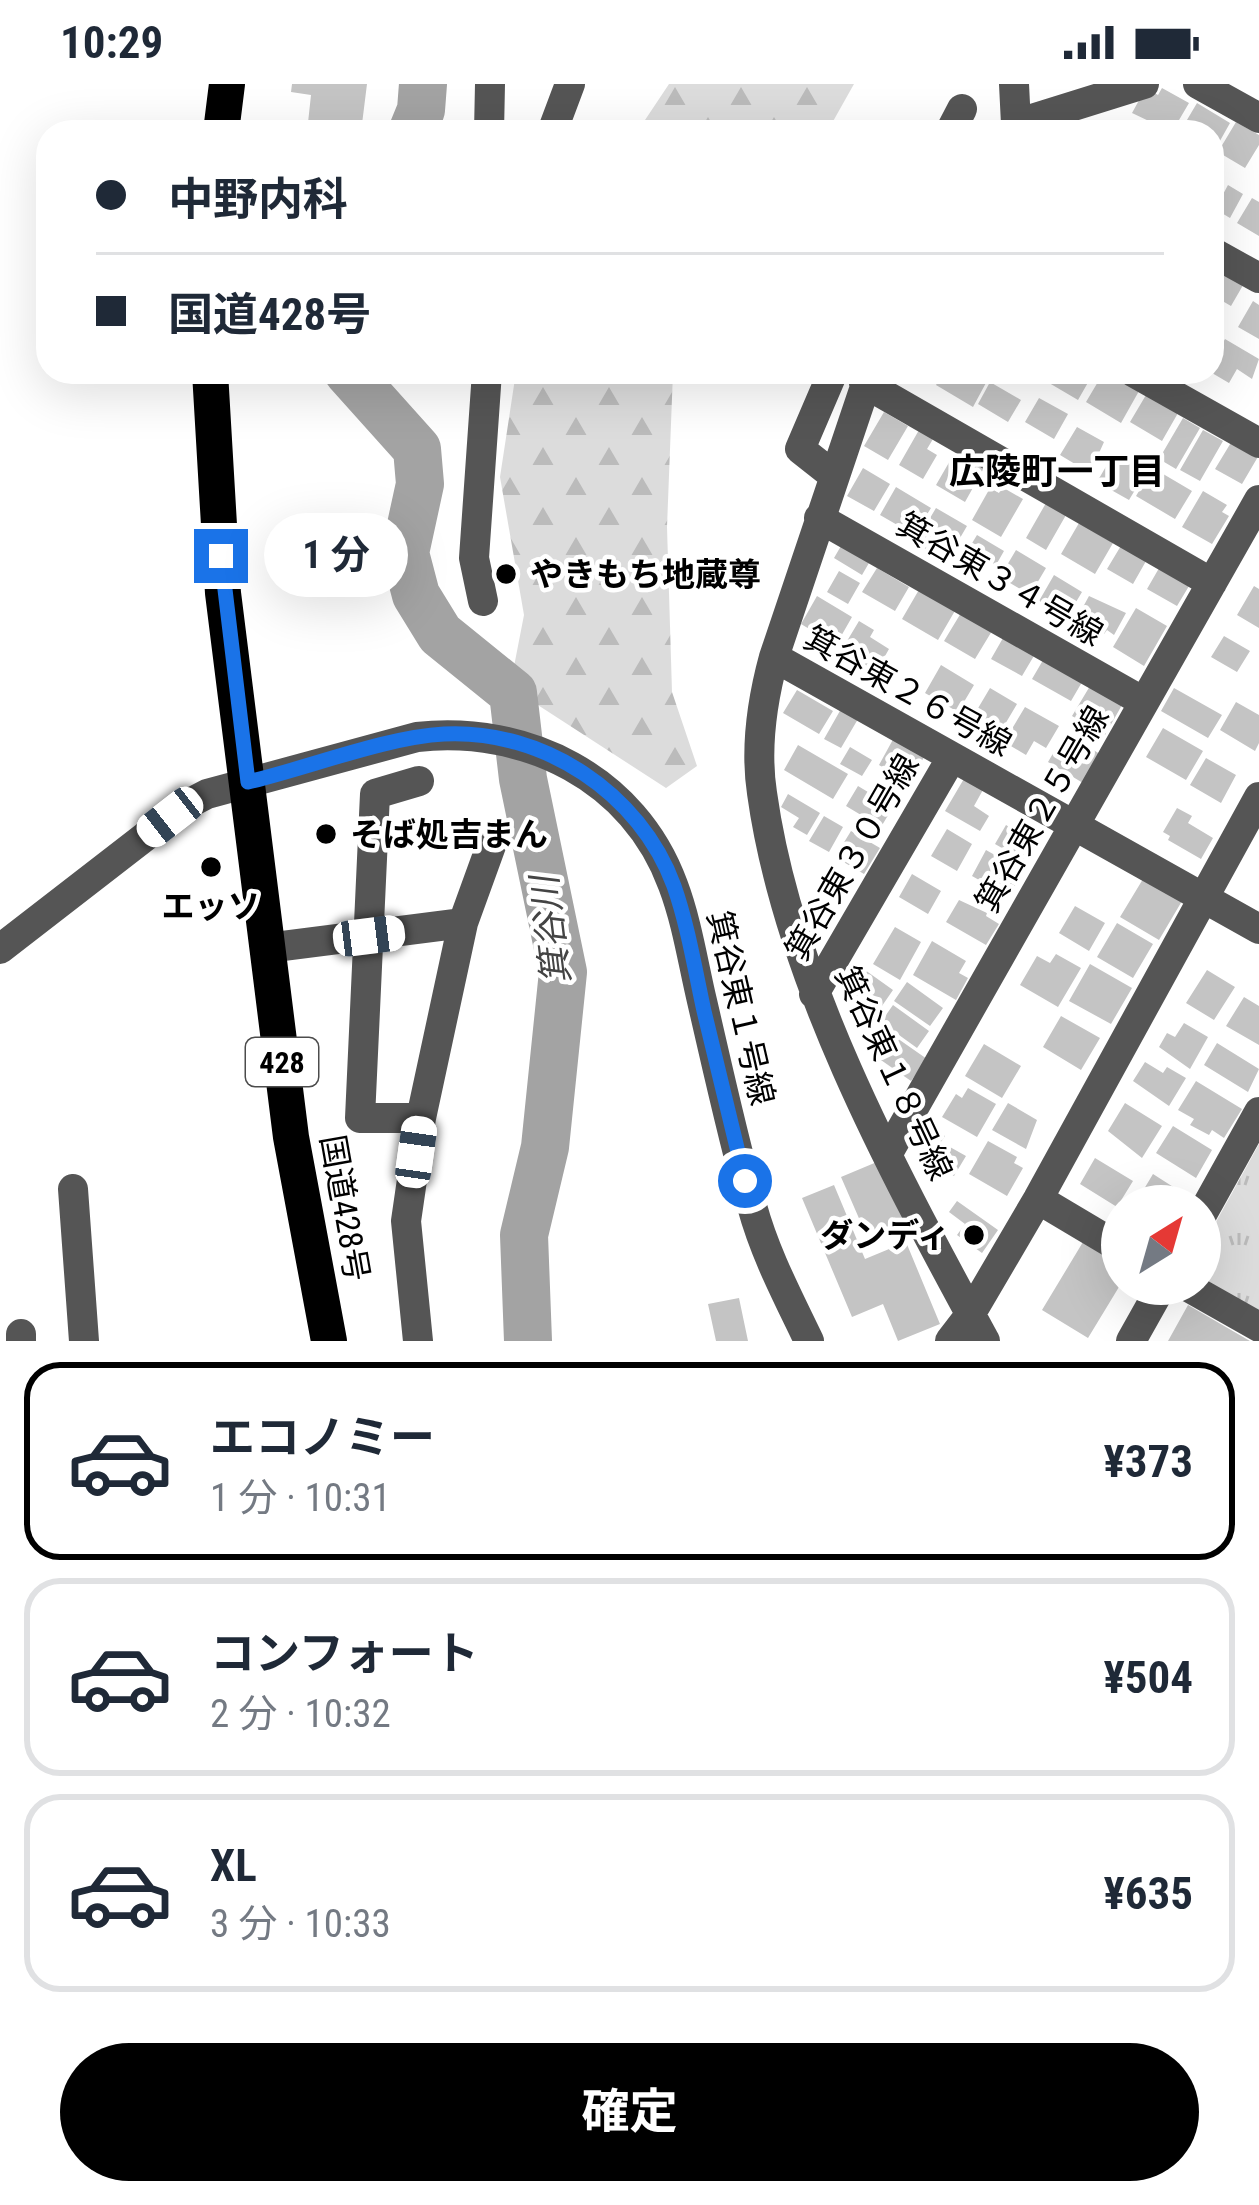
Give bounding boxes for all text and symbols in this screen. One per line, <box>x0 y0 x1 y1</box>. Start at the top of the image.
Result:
text: 10:29 <box>60 16 163 69</box>
text: 中野内科 <box>168 173 348 226</box>
text: 国道428号 <box>168 288 371 341</box>
district label: 広陵町一丁目 <box>949 451 1165 493</box>
street label: 箕谷東３４号線 <box>890 504 1110 654</box>
callout: 1 分 <box>263 514 407 598</box>
route end <box>194 529 248 583</box>
text: 1 分 <box>302 532 370 578</box>
place label: やきもち地蔵尊 <box>530 555 761 594</box>
marker: やきもち地蔵尊 <box>493 561 519 587</box>
street label: 箕谷東２６号線 <box>798 618 1018 764</box>
street label: 箕谷東２５号線 <box>967 699 1117 919</box>
street label: 箕谷東３０号線 <box>777 747 927 967</box>
car <box>131 781 209 853</box>
place label: そば処吉まん <box>350 815 548 854</box>
marker: そば処吉まん <box>313 821 339 847</box>
marker: エッソ <box>198 854 224 880</box>
water label: 箕谷川 <box>523 870 578 986</box>
place label: エッソ <box>162 887 261 926</box>
street label: 箕谷東１号線 <box>700 907 782 1109</box>
car <box>331 914 407 958</box>
street label: 箕谷東１８号線 <box>828 960 960 1186</box>
road number: 428 <box>246 1038 318 1086</box>
car <box>393 1114 439 1190</box>
street label: 国道428号 <box>313 1132 377 1284</box>
route start <box>718 1154 772 1208</box>
north arrow <box>1101 1185 1221 1305</box>
map controls <box>1101 1185 1221 1305</box>
place label: ダンディ <box>820 1216 950 1255</box>
marker: ダンディ <box>961 1222 987 1248</box>
icon: car <box>66 1407 174 1515</box>
text: エコノミー <box>210 1411 435 1464</box>
text: ¥373 <box>1103 1435 1193 1488</box>
text: 1 分 · 10:31 <box>210 1475 391 1521</box>
icon: car <box>66 1623 174 1731</box>
text: コンフォート <box>210 1627 479 1680</box>
text: ¥504 <box>1103 1651 1193 1704</box>
text: 2 分 · 10:32 <box>210 1691 391 1737</box>
icon: car <box>66 1839 174 1947</box>
text: XL <box>210 1839 257 1892</box>
text: ¥635 <box>1103 1867 1193 1920</box>
text: 3 分 · 10:33 <box>210 1901 391 1947</box>
button: 確定 <box>60 2043 1199 2181</box>

